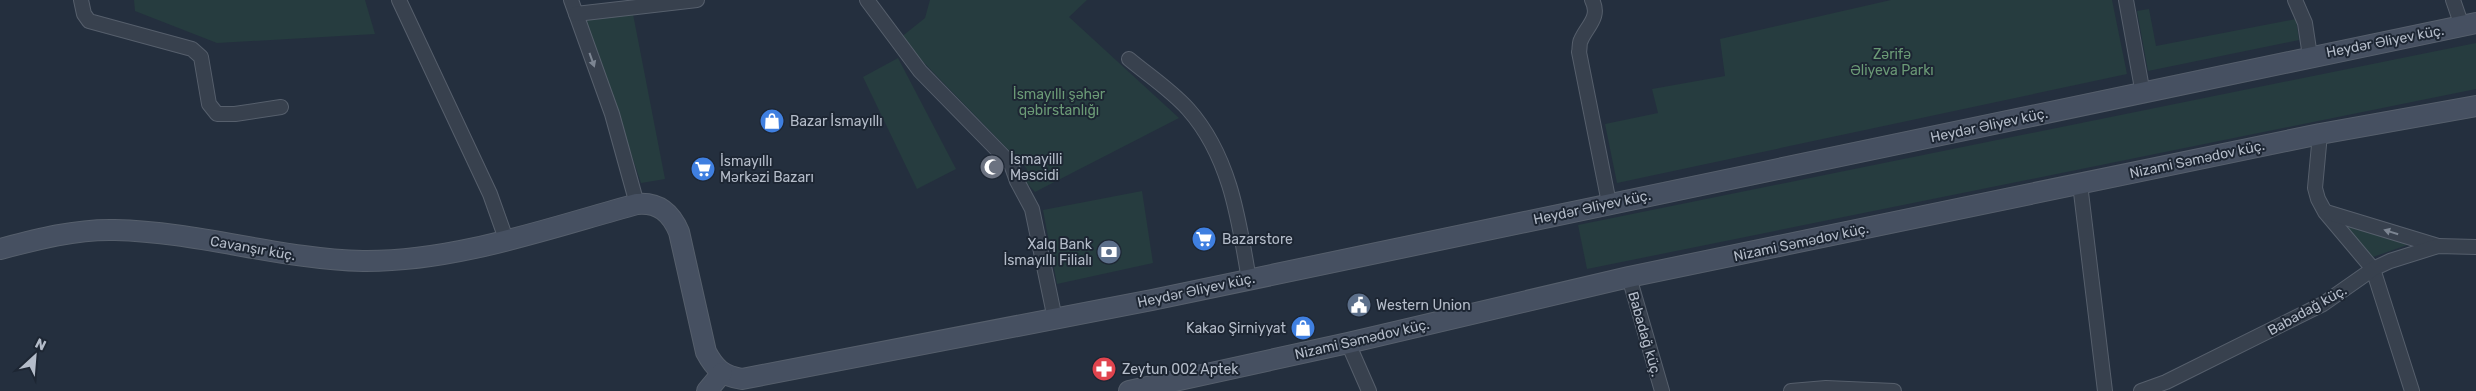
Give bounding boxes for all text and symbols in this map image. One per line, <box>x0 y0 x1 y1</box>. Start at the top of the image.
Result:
street label: Heydər Əliyev küç. <box>2325 22 2445 61</box>
park label: Zərifə Əliyeva Parkı <box>1850 46 1934 79</box>
one-way arrow <box>588 53 596 68</box>
park label: İsmayıllı şəhər qəbirstanlığı <box>1013 86 1106 119</box>
street label: Heydər Əliyev küç. <box>1929 105 2049 146</box>
shop icon: Bazar İsmayıllı <box>759 108 785 134</box>
place label: Bazar İsmayıllı <box>790 113 883 130</box>
street label: Nizami Səmədov küç. <box>2128 137 2266 182</box>
place label: İsmayilli Məscidi <box>1010 151 1062 184</box>
place label: İsmayıllı Mərkəzi Bazarı <box>720 153 814 186</box>
mosque icon: İsmayilli Məscidi <box>979 154 1005 180</box>
supermarket icon: İsmayıllı Mərkəzi Bazarı <box>690 156 716 182</box>
street label: Heydər Əliyev küç. <box>1532 187 1652 228</box>
street label: Nizami Səmədov küç. <box>1732 220 1870 265</box>
supermarket icon: Bazarstore <box>1191 226 1217 252</box>
one-way arrow <box>2384 227 2399 235</box>
place label: Bazarstore <box>1222 231 1293 248</box>
street label: Cavanşır küç. <box>209 233 297 264</box>
place label: Xalq Bank İsmayıllı Filialı <box>1003 236 1093 269</box>
bank icon: Xalq Bank İsmayıllı Filialı <box>1096 239 1122 265</box>
street label: Heydər Əliyev küç. <box>1136 270 1256 311</box>
street label: Babadağ küç. <box>2265 282 2350 339</box>
street label: Babadağ küç. <box>1624 290 1665 379</box>
public building icon: Western Union <box>1346 292 1372 318</box>
place label: Western Union <box>1376 297 1471 314</box>
shop icon: Kakao Şirniyyat <box>1290 315 1316 341</box>
street label: Nizami Səmədov küç. <box>1293 316 1431 363</box>
place label: Kakao Şirniyyat <box>1186 320 1287 337</box>
north arrow <box>10 331 60 381</box>
text: N <box>32 335 49 355</box>
pharmacy icon: Zeytun 002 Aptek <box>1091 356 1117 382</box>
place label: Zeytun 002 Aptek <box>1122 361 1239 378</box>

